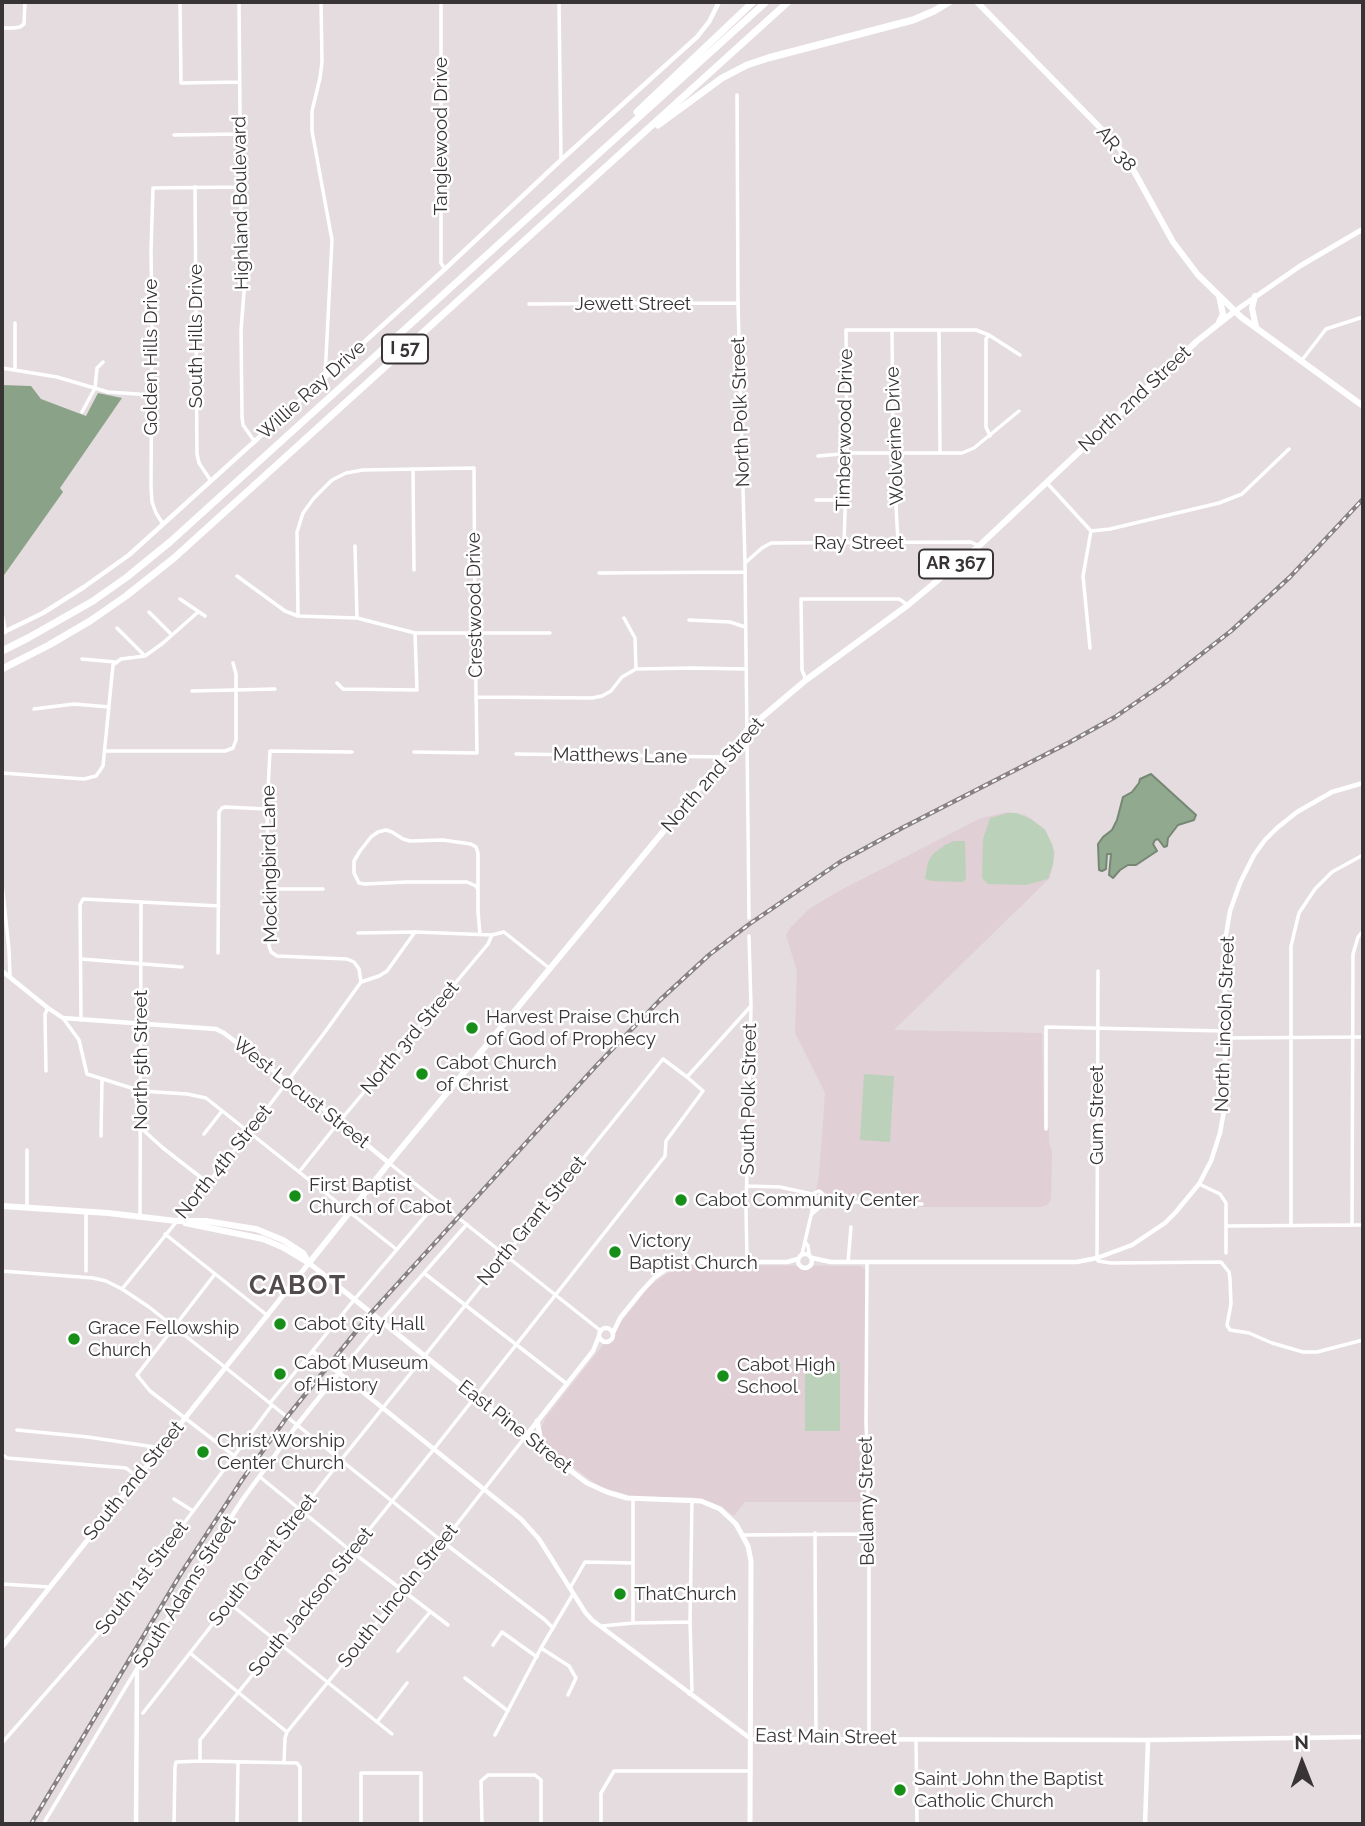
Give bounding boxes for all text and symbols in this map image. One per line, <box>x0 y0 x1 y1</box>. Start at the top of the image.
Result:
street label: Tanglewood Drive <box>430 57 452 215</box>
street label: Highland Boulevard <box>228 116 254 290</box>
street label: AR 38 <box>1091 122 1141 176</box>
street label: South Hills Drive <box>185 264 207 408</box>
street label: Golden Hills Drive <box>140 279 162 435</box>
street label: Jewett Street <box>575 293 691 315</box>
road number: I 57 <box>382 334 428 363</box>
street label: Willie Ray Drive <box>253 336 371 444</box>
street label: North Polk Street <box>727 336 755 488</box>
street label: North 2nd Street <box>1074 341 1196 457</box>
street label: Timberwood Drive <box>832 349 858 511</box>
street label: Wolverine Drive <box>881 366 909 506</box>
street label: Crestwood Drive <box>462 532 488 678</box>
street label: Ray Street <box>814 532 904 554</box>
road number: AR 367 <box>919 550 993 578</box>
street label: North 2nd Street <box>657 713 769 837</box>
street label: Matthews Lane <box>553 743 687 769</box>
street label: Mockingbird Lane <box>257 785 283 943</box>
street label: North Lincoln Street <box>1211 935 1239 1113</box>
street label: North 3rd Street <box>356 977 464 1099</box>
street label: North 5th Street <box>130 990 152 1130</box>
place label: Harvest Praise Church of God of Prophecy <box>486 1006 680 1050</box>
marker: Harvest Praise Church of God of Prophecy <box>464 1020 480 1036</box>
street label: South Polk Street <box>736 1023 762 1175</box>
street label: West Locust Street <box>228 1033 374 1153</box>
place label: Cabot Church of Christ <box>436 1052 557 1096</box>
street label: Gum Street <box>1086 1065 1108 1165</box>
marker: Cabot Church of Christ <box>414 1066 430 1082</box>
street label: North 4th Street <box>171 1100 277 1224</box>
street label: North Grant Street <box>473 1152 591 1290</box>
place label: First Baptist Church of Cabot <box>309 1174 452 1218</box>
marker: First Baptist Church of Cabot <box>287 1188 303 1204</box>
place label: Cabot Community Center <box>695 1189 919 1211</box>
marker: Cabot Community Center <box>673 1192 689 1208</box>
place label: Victory Baptist Church <box>629 1230 758 1274</box>
marker: Victory Baptist Church <box>607 1244 623 1260</box>
district label: CABOT <box>250 1270 346 1302</box>
place label: Cabot City Hall <box>294 1313 425 1335</box>
marker: Cabot City Hall <box>272 1316 288 1332</box>
place label: Grace Fellowship Church <box>88 1317 239 1361</box>
marker: Grace Fellowship Church <box>66 1331 82 1347</box>
place label: Cabot Museum of History <box>294 1352 429 1396</box>
place label: Cabot High School <box>737 1354 835 1398</box>
marker: Cabot Museum of History <box>272 1366 288 1382</box>
marker: Cabot High School <box>715 1368 731 1384</box>
street label: East Pine Street <box>454 1376 576 1478</box>
street label: South 2nd Street <box>79 1417 189 1545</box>
place label: Christ Worship Center Church <box>217 1430 345 1474</box>
street label: Bellamy Street <box>854 1436 880 1566</box>
marker: Christ Worship Center Church <box>195 1444 211 1460</box>
street label: South Grant Street <box>204 1489 322 1631</box>
street label: South Adams Street <box>129 1512 241 1672</box>
street label: South 1st Street <box>91 1517 193 1639</box>
street label: South Lincoln Street <box>333 1520 463 1672</box>
street label: South Jackson Street <box>244 1523 378 1681</box>
place label: ThatChurch <box>634 1583 736 1605</box>
marker: ThatChurch <box>612 1586 628 1602</box>
street label: East Main Street <box>755 1724 897 1750</box>
north arrow <box>1267 1728 1337 1798</box>
text: N <box>1294 1731 1309 1753</box>
place label: Saint John the Baptist Catholic Church <box>914 1768 1104 1812</box>
marker: Saint John the Baptist Catholic Church <box>892 1782 908 1798</box>

